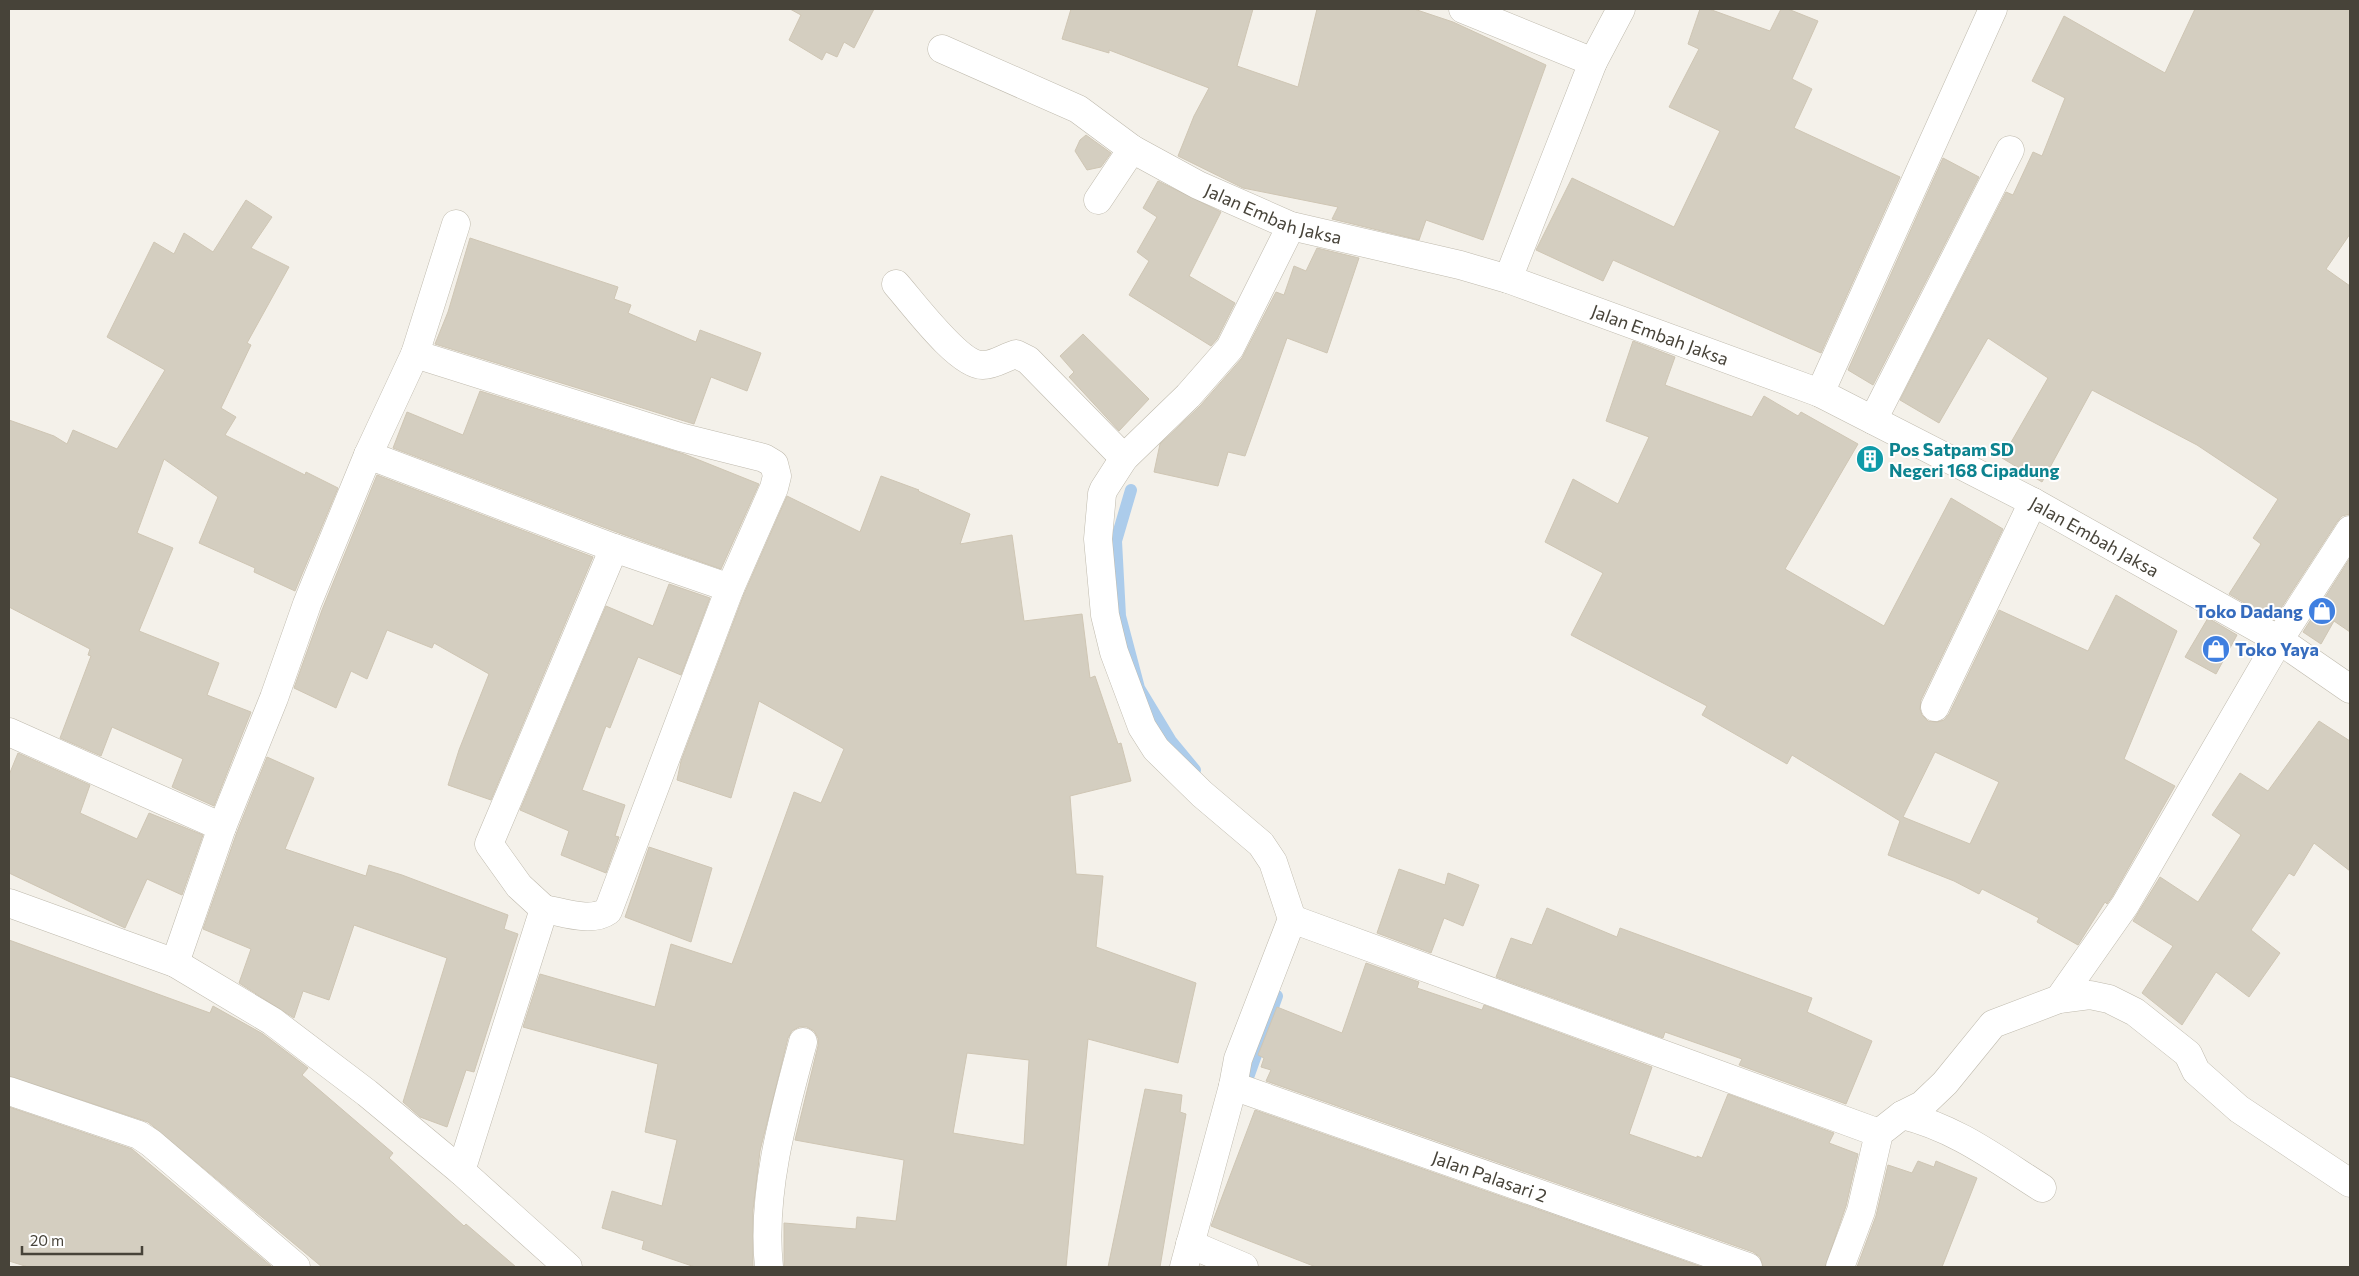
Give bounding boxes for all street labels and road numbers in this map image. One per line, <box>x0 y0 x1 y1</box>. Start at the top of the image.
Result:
street label: Jalan Embah Jaksa <box>1201 178 1344 248</box>
street label: Jalan Embah Jaksa <box>1588 299 1732 370</box>
street label: Jalan Embah Jaksa <box>2026 491 2163 581</box>
street label: Jalan Palasari 2 <box>1429 1146 1550 1206</box>

